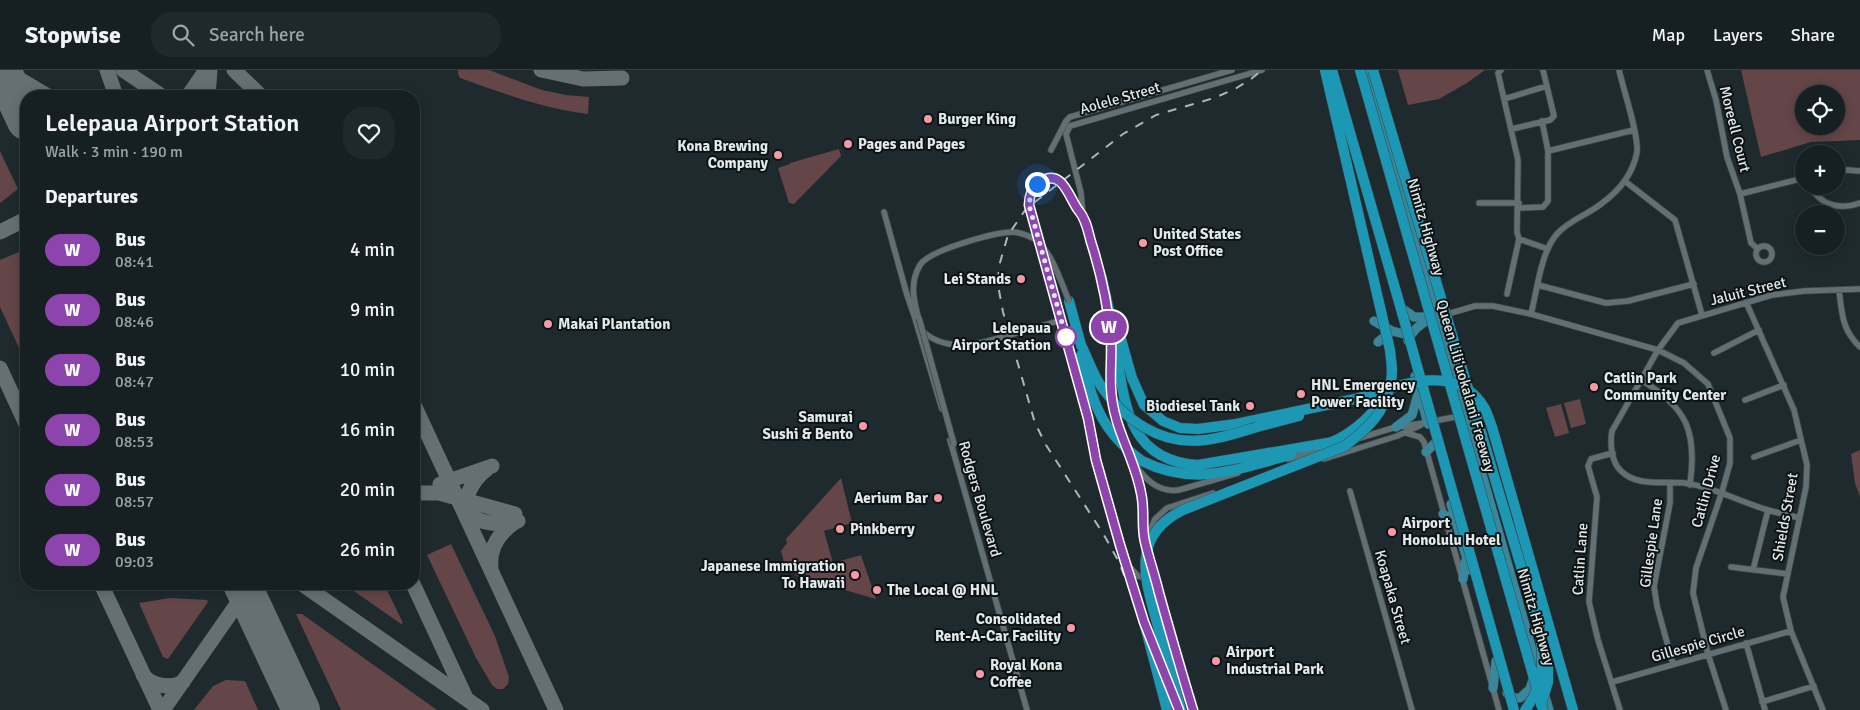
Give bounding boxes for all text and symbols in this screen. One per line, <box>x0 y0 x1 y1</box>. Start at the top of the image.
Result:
search box <box>151 12 501 57</box>
text: Stopwise <box>25 20 121 50</box>
icon: search <box>169 21 197 49</box>
text: Search here <box>209 23 305 47</box>
text: Map <box>1652 24 1685 46</box>
text: Layers <box>1713 24 1763 46</box>
text: Share <box>1791 24 1835 46</box>
street label: Aolele Street <box>1078 78 1162 118</box>
street label: Moreell Court <box>1716 84 1754 174</box>
map controls <box>1795 85 1845 255</box>
button: locate <box>1795 85 1845 135</box>
button: heart <box>343 107 395 159</box>
text: Lelepaua Airport Station <box>45 108 299 138</box>
place label: Burger King <box>938 110 1016 128</box>
marker: Burger King <box>922 113 934 125</box>
place label: Pages and Pages <box>858 135 966 153</box>
place label: Kona Brewing Company <box>677 137 769 172</box>
marker: Pages and Pages <box>842 138 854 150</box>
text: Walk · 3 min · 190 m <box>45 142 183 162</box>
button: + <box>1795 145 1845 195</box>
marker: Kona Brewing Company <box>772 149 784 161</box>
your location <box>1025 172 1050 197</box>
street label: Nimitz Highway <box>1403 176 1449 278</box>
text: Departures <box>45 185 138 209</box>
button: − <box>1795 205 1845 255</box>
place label: United States Post Office <box>1153 225 1242 260</box>
text: Bus <box>115 228 146 252</box>
marker: United States Post Office <box>1137 237 1149 249</box>
text: 4 min <box>350 238 395 262</box>
text: W <box>64 239 81 261</box>
text: 08:41 <box>115 252 154 272</box>
place label: Lei Stands <box>943 270 1011 288</box>
marker: Lei Stands <box>1015 273 1027 285</box>
street label: Jaluit Street <box>1708 273 1788 309</box>
text: Bus <box>115 288 146 312</box>
text: 9 min <box>350 298 395 322</box>
street label: Queen Liliʻuokalani Freeway <box>1433 298 1499 474</box>
text: W <box>64 299 81 321</box>
line badge: W <box>1093 311 1125 343</box>
text: 08:46 <box>115 312 154 332</box>
place label: Makai Plantation <box>558 315 670 333</box>
text: W <box>1101 316 1117 338</box>
marker: Makai Plantation <box>542 318 554 330</box>
place label: Lelepaua Airport Station <box>952 319 1051 354</box>
marker: Lelepaua Airport Station <box>1055 326 1077 348</box>
text: Bus <box>115 348 146 372</box>
text: 10 min <box>340 358 395 382</box>
text: W <box>64 359 81 381</box>
place label: Catlin Park Community Center <box>1604 369 1726 404</box>
text: 08:47 <box>115 372 154 392</box>
place label: HNL Emergency Power Facility <box>1311 376 1416 411</box>
marker: Catlin Park Community Center <box>1588 381 1600 393</box>
marker: HNL Emergency Power Facility <box>1295 388 1307 400</box>
place label: Biodiesel Tank <box>1146 397 1240 415</box>
marker: Biodiesel Tank <box>1244 400 1256 412</box>
text: Bus <box>115 408 146 432</box>
place label: Samurai Sushi & Bento <box>763 408 853 443</box>
text: 16 min <box>340 418 395 442</box>
text: W <box>64 419 81 441</box>
marker: Samurai Sushi & Bento <box>857 420 869 432</box>
text: 08:53 <box>115 432 154 452</box>
street label: Rodgers Boulevard <box>955 439 1005 559</box>
street label: Catlin Drive <box>1688 452 1724 530</box>
text: Bus <box>115 468 146 492</box>
street label: Shields Street <box>1768 471 1802 563</box>
text: 20 min <box>340 478 395 502</box>
text: W <box>64 479 81 501</box>
place label: Aerium Bar <box>854 489 928 507</box>
text: 08:57 <box>115 492 154 512</box>
marker: Aerium Bar <box>932 492 944 504</box>
street label: Gillespie Lane <box>1636 497 1666 589</box>
place label: Airport Honolulu Hotel <box>1402 514 1501 549</box>
place label: Pinkberry <box>850 520 915 538</box>
street label: Catlin Lane <box>1568 522 1592 596</box>
marker: Pinkberry <box>834 523 846 535</box>
marker: Airport Honolulu Hotel <box>1386 526 1398 538</box>
text: Bus <box>115 528 146 552</box>
text: 26 min <box>340 538 395 562</box>
text: W <box>64 539 81 561</box>
street label: Koapaka Street <box>1371 548 1415 646</box>
text: 09:03 <box>115 552 154 572</box>
place label: Japanese Immigration To Hawaii <box>701 557 845 592</box>
street label: Nimitz Highway <box>1513 566 1559 668</box>
marker: Japanese Immigration To Hawaii <box>849 569 861 581</box>
place label: The Local @ HNL <box>887 581 999 599</box>
marker: The Local @ HNL <box>871 584 883 596</box>
place label: Consolidated Rent-A-Car Facility <box>935 610 1062 645</box>
marker: Consolidated Rent-A-Car Facility <box>1065 622 1077 634</box>
street label: Gillespie Circle <box>1649 622 1747 666</box>
place label: Airport Industrial Park <box>1226 643 1324 678</box>
marker: Airport Industrial Park <box>1210 655 1222 667</box>
place label: Royal Kona Coffee <box>990 656 1063 691</box>
marker: Royal Kona Coffee <box>974 668 986 680</box>

